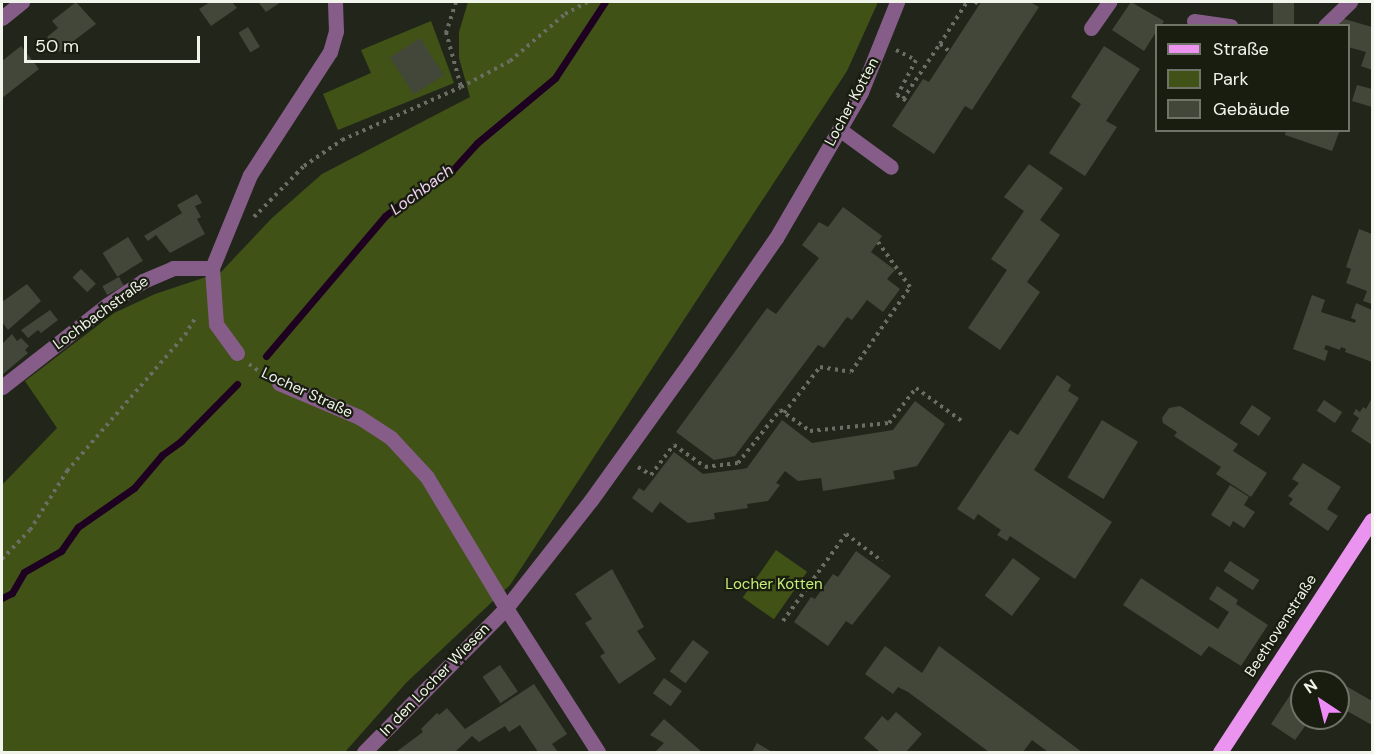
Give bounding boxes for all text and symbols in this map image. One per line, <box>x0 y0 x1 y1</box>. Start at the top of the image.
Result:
scale bar <box>27 24 202 62</box>
legend <box>1155 24 1350 132</box>
text: 50 m <box>35 34 79 58</box>
text: Straße <box>1213 37 1269 61</box>
street label: Locher Kotten <box>821 55 883 149</box>
text: Park <box>1213 67 1249 91</box>
text: Gebäude <box>1213 97 1290 121</box>
water label: Lochbach <box>387 161 457 219</box>
street label: Lochbachstraße <box>50 272 152 354</box>
street label: Locher Straße <box>259 364 355 422</box>
street label: Beethovenstraße <box>1241 571 1321 681</box>
park label: Locher Kotten <box>725 576 823 594</box>
street label: In den Locher Wiesen <box>377 620 493 740</box>
north arrow <box>1290 670 1350 730</box>
text: N <box>1300 675 1321 698</box>

